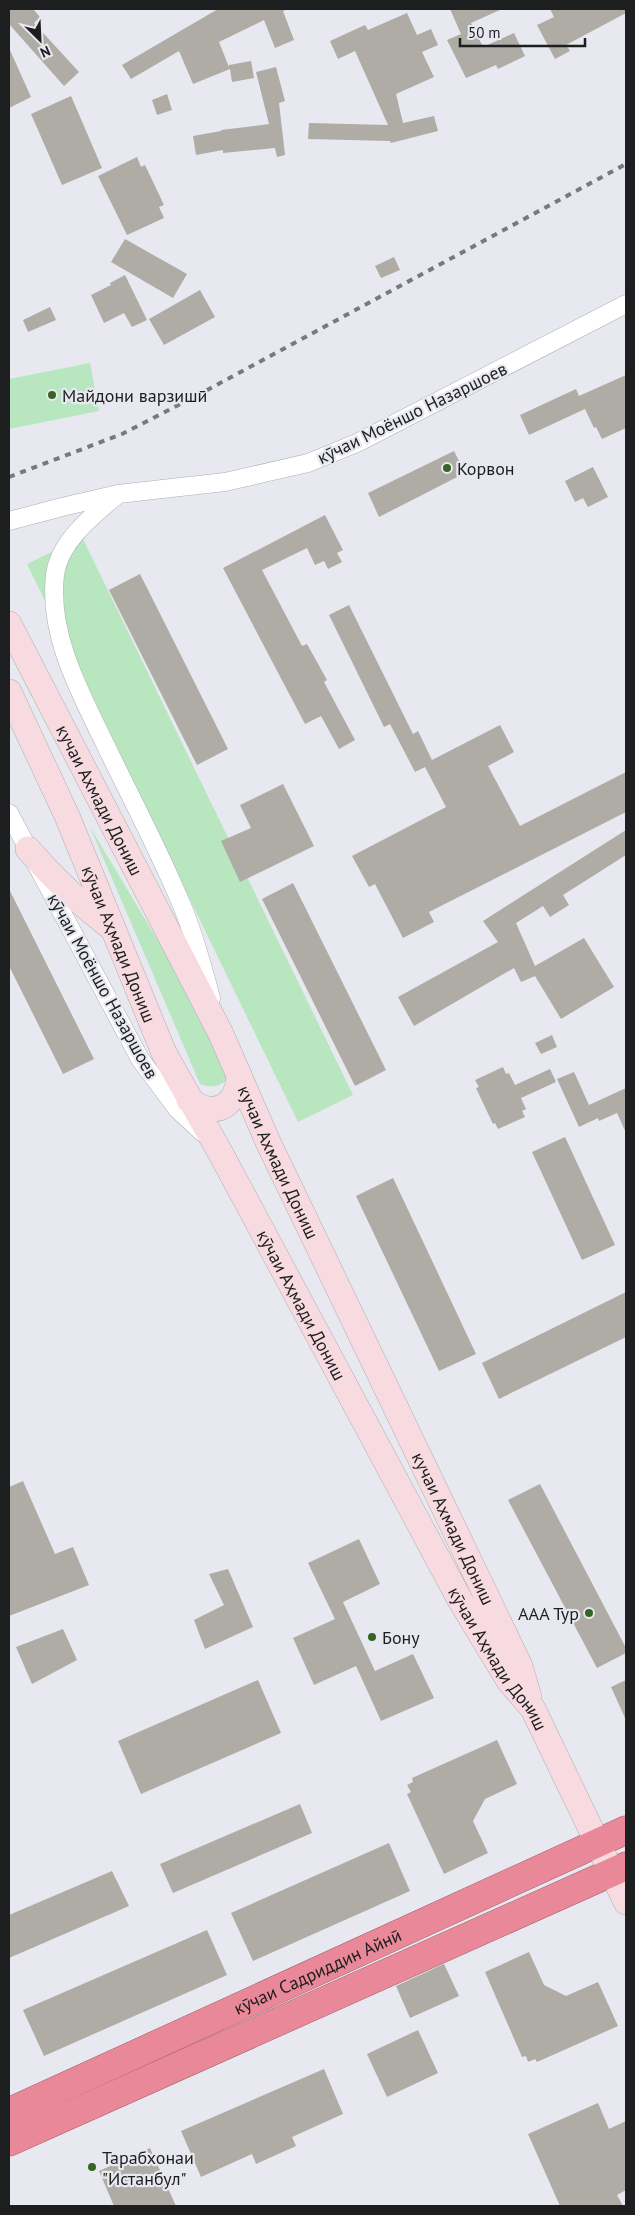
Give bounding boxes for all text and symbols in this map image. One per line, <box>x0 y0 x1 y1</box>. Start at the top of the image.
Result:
north arrow <box>15 15 65 65</box>
scale bar <box>460 15 585 47</box>
text: 50 m <box>468 23 501 42</box>
text: N <box>37 42 53 62</box>
street label: кӯчаи Моёншо Назаршоев <box>313 357 511 469</box>
place label: Майдони варзишӣ <box>62 384 207 407</box>
marker: Майдони варзишӣ <box>46 389 58 401</box>
place label: Корвон <box>457 457 515 480</box>
marker: Корвон <box>441 462 453 474</box>
street label: кучаи Ахмади Дониш <box>51 721 148 879</box>
street label: кӯчаи Аҳмади Дониш <box>77 862 162 1026</box>
street label: кӯчаи Моёншо Назаршоев <box>42 889 164 1083</box>
street label: кучаи Ахмади Дониш <box>233 1082 324 1243</box>
street label: кӯчаи Аҳмади Дониш <box>252 1226 351 1384</box>
street label: кучаи Ахмади Дониш <box>407 1448 500 1608</box>
street label: кӯчаи Аҳмади Дониш <box>443 1583 553 1734</box>
place label: ААА Тур <box>518 1602 579 1625</box>
marker: ААА Тур <box>583 1607 595 1619</box>
place label: Бону <box>382 1626 420 1649</box>
marker: Бону <box>366 1631 378 1643</box>
street label: кӯчаи Садриддин Айнӣ <box>230 1923 405 2019</box>
place label: Тарабхонаи "Истанбул" <box>102 2146 194 2190</box>
marker: Тарабхонаи "Истанбул" <box>86 2161 98 2173</box>

